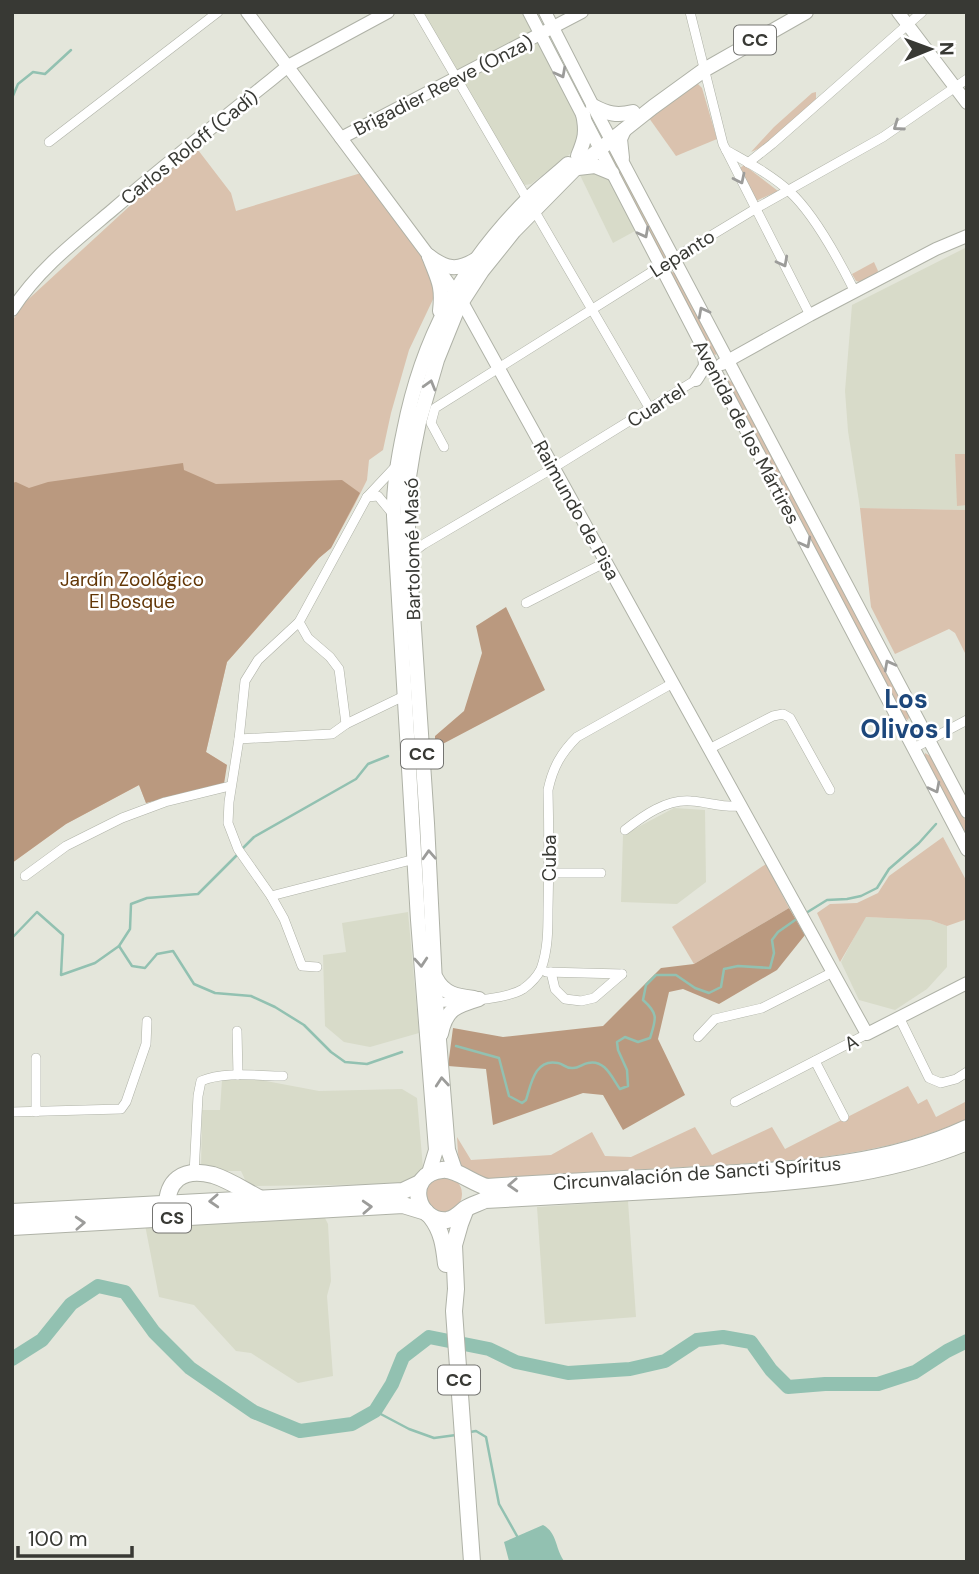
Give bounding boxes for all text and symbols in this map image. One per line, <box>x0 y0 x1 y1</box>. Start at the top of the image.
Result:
north arrow <box>895 14 965 84</box>
road number: CC <box>734 26 776 55</box>
street label: Brigadier Reeve (Onza) <box>349 29 537 142</box>
text: N <box>934 42 959 56</box>
one-way arrow <box>553 66 566 78</box>
street label: Carlos Roloff (Cadí) <box>116 84 263 210</box>
one-way arrow <box>893 118 906 130</box>
one-way arrow <box>732 172 746 184</box>
street label: Lepanto <box>645 224 719 283</box>
one-way arrow <box>635 226 649 238</box>
one-way arrow <box>774 254 788 267</box>
one-way arrow <box>698 307 711 319</box>
street label: Avenida de los Mártires <box>687 336 806 529</box>
street label: Cuartel <box>622 378 690 433</box>
one-way arrow <box>421 380 436 392</box>
street label: Raimundo de Pisa <box>528 436 625 585</box>
street label: Bartolomé Masó <box>399 477 426 621</box>
one-way arrow <box>797 536 811 548</box>
park label: Jardín Zoológico El Bosque <box>60 567 204 614</box>
one-way arrow <box>884 660 898 672</box>
district label: Los Olivos I <box>860 682 952 746</box>
road number: CC <box>401 740 443 768</box>
one-way arrow <box>926 781 940 793</box>
street label: Cuba <box>537 835 562 881</box>
one-way arrow <box>421 849 436 860</box>
one-way arrow <box>413 957 428 968</box>
street label: A <box>840 1028 863 1056</box>
one-way arrow <box>435 1076 450 1087</box>
street label: Circunvalación de Sancti Spíritus <box>552 1151 842 1196</box>
one-way arrow <box>507 1177 518 1192</box>
one-way arrow <box>208 1194 219 1209</box>
one-way arrow <box>362 1199 373 1214</box>
road number: CS <box>153 1204 191 1232</box>
one-way arrow <box>75 1215 86 1230</box>
road number: CC <box>438 1366 480 1394</box>
scale bar <box>18 1514 131 1558</box>
text: 100 m <box>28 1525 88 1553</box>

